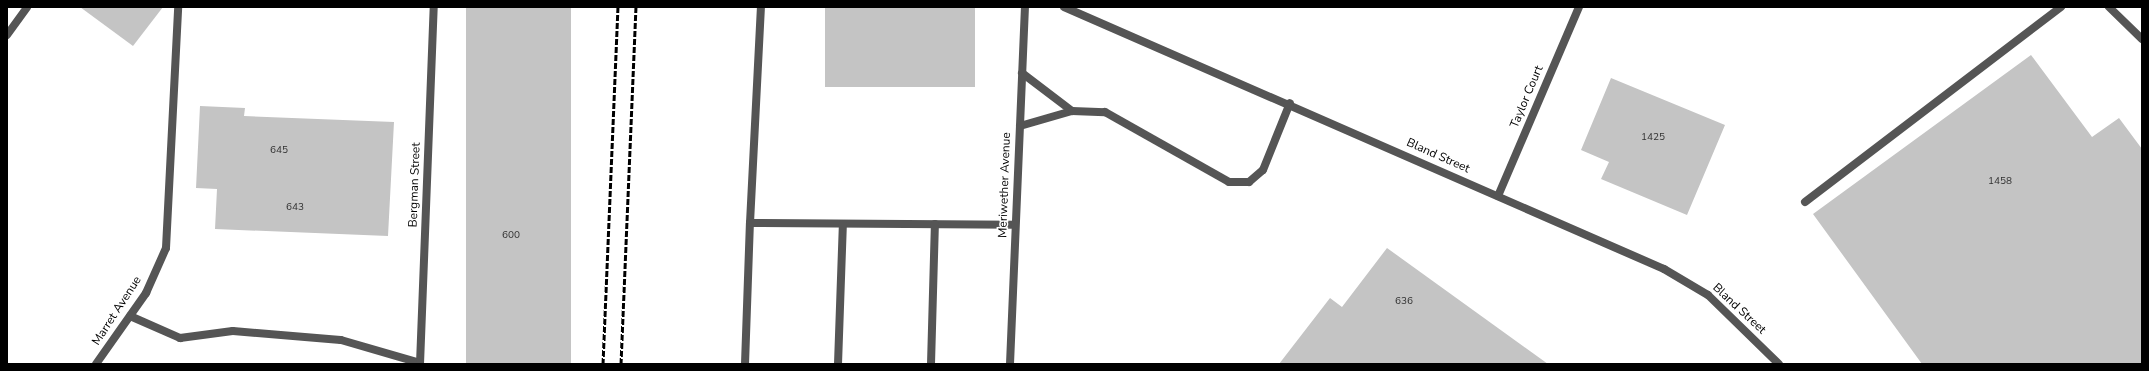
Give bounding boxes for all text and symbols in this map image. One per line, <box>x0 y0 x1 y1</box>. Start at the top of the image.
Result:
street label: Taylor Court <box>1507 64 1547 130</box>
street label: Meriwether Avenue <box>996 132 1014 238</box>
house number: 1425 <box>1641 132 1665 144</box>
street label: Bland Street <box>1404 136 1472 176</box>
street label: Bergman Street <box>406 142 424 228</box>
house number: 645 <box>270 145 288 157</box>
house number: 1458 <box>1988 176 2012 188</box>
house number: 643 <box>286 202 304 214</box>
house number: 600 <box>502 230 520 242</box>
street label: Marret Avenue <box>89 274 145 348</box>
street label: Bland Street <box>1709 281 1769 337</box>
house number: 636 <box>1395 296 1413 308</box>

